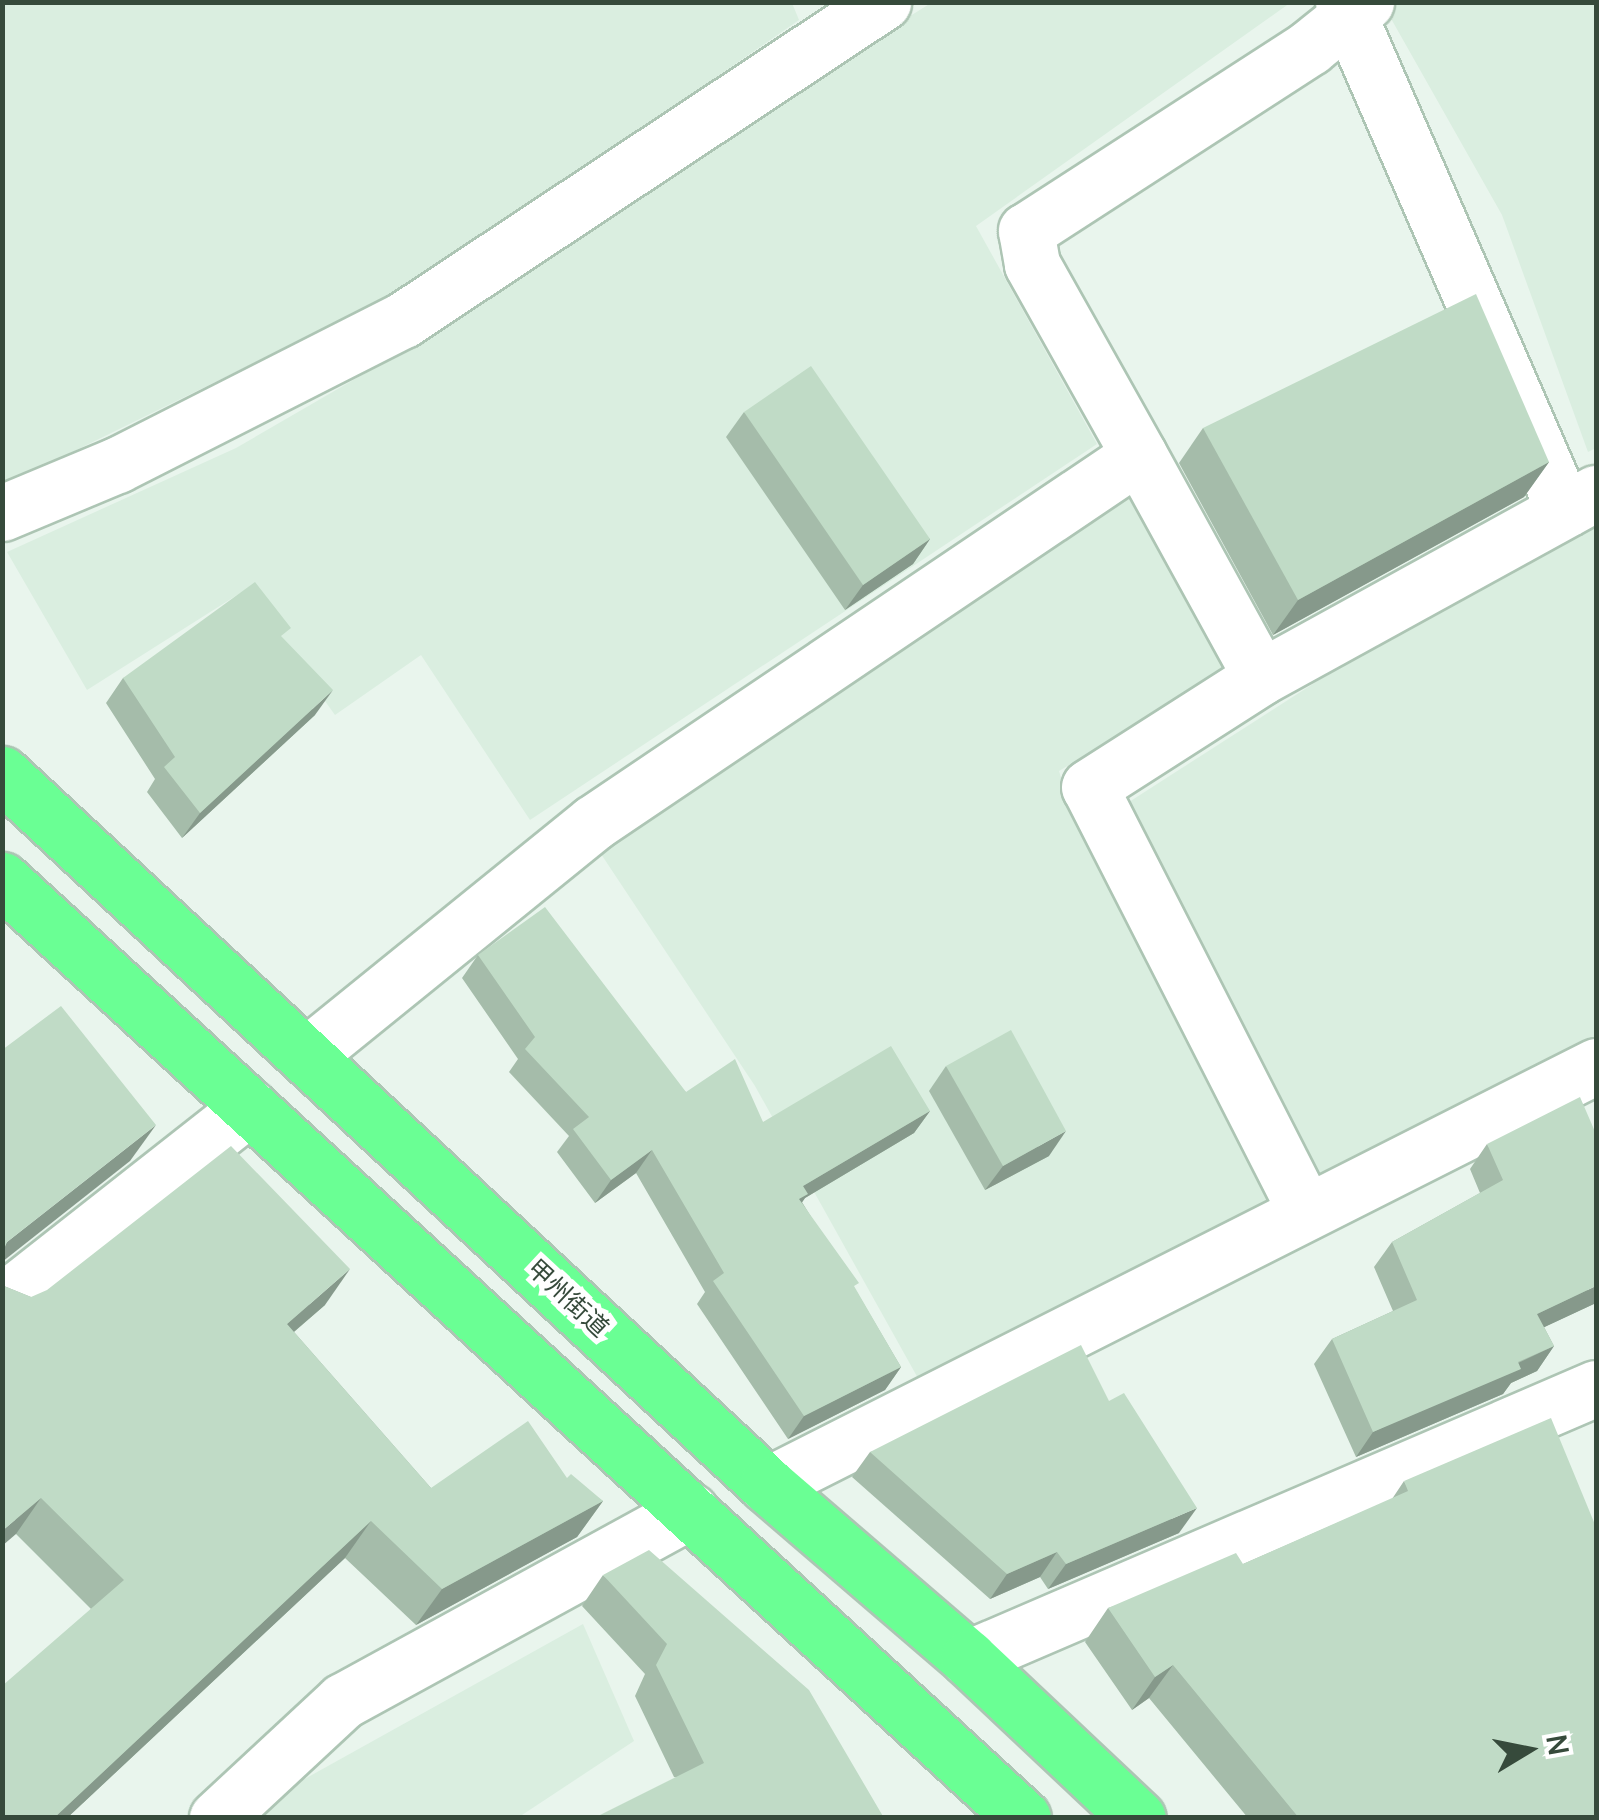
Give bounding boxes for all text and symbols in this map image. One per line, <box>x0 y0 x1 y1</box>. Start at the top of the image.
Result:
street label: 甲州街道 <box>521 1253 615 1343</box>
north arrow <box>1479 1700 1579 1800</box>
text: N <box>1538 1732 1579 1758</box>

